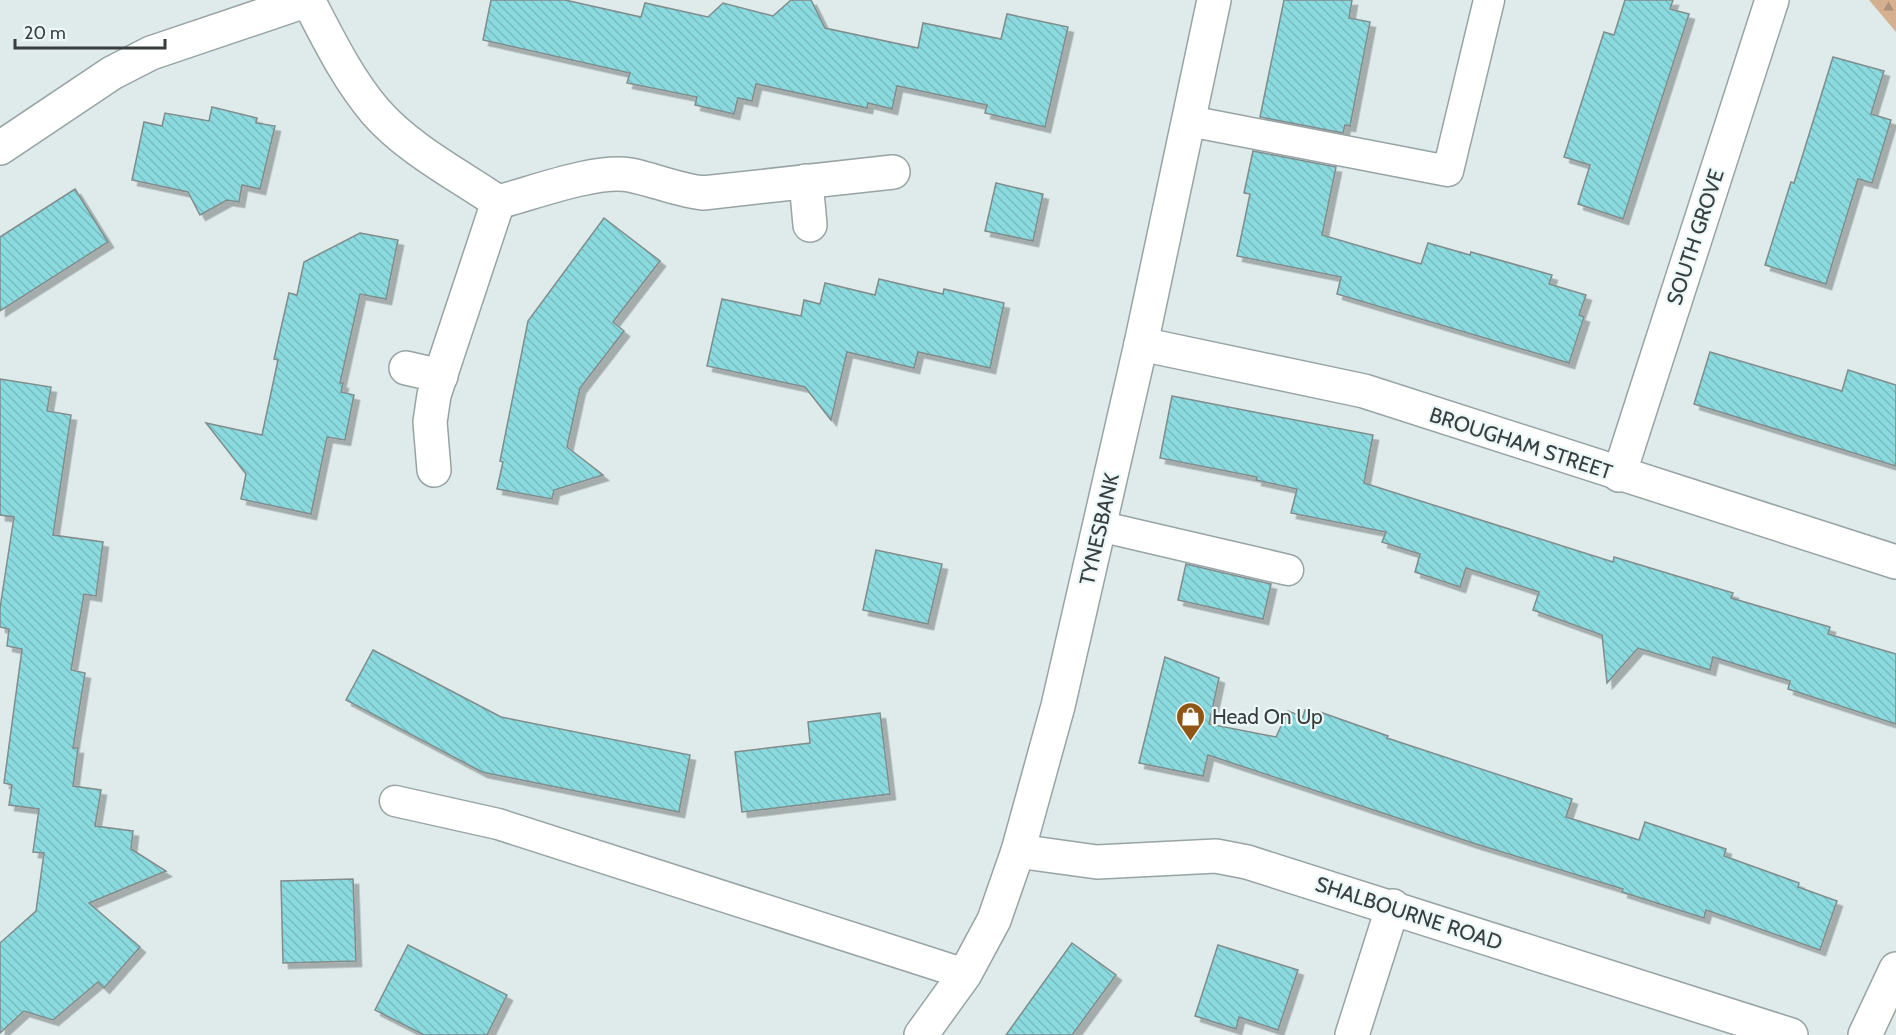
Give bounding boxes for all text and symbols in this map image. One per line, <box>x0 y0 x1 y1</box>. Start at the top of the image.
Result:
scale bar <box>15 12 165 50</box>
text: 20 m <box>24 22 66 44</box>
street label: SOUTH GROVE <box>1661 166 1729 308</box>
street label: BROUGHAM STREET <box>1426 402 1616 484</box>
street label: TYNESBANK <box>1074 471 1124 587</box>
shop icon: Head On Up <box>1175 700 1207 742</box>
place label: Head On Up <box>1212 704 1323 729</box>
street label: SHALBOURNE ROAD <box>1312 871 1506 955</box>

